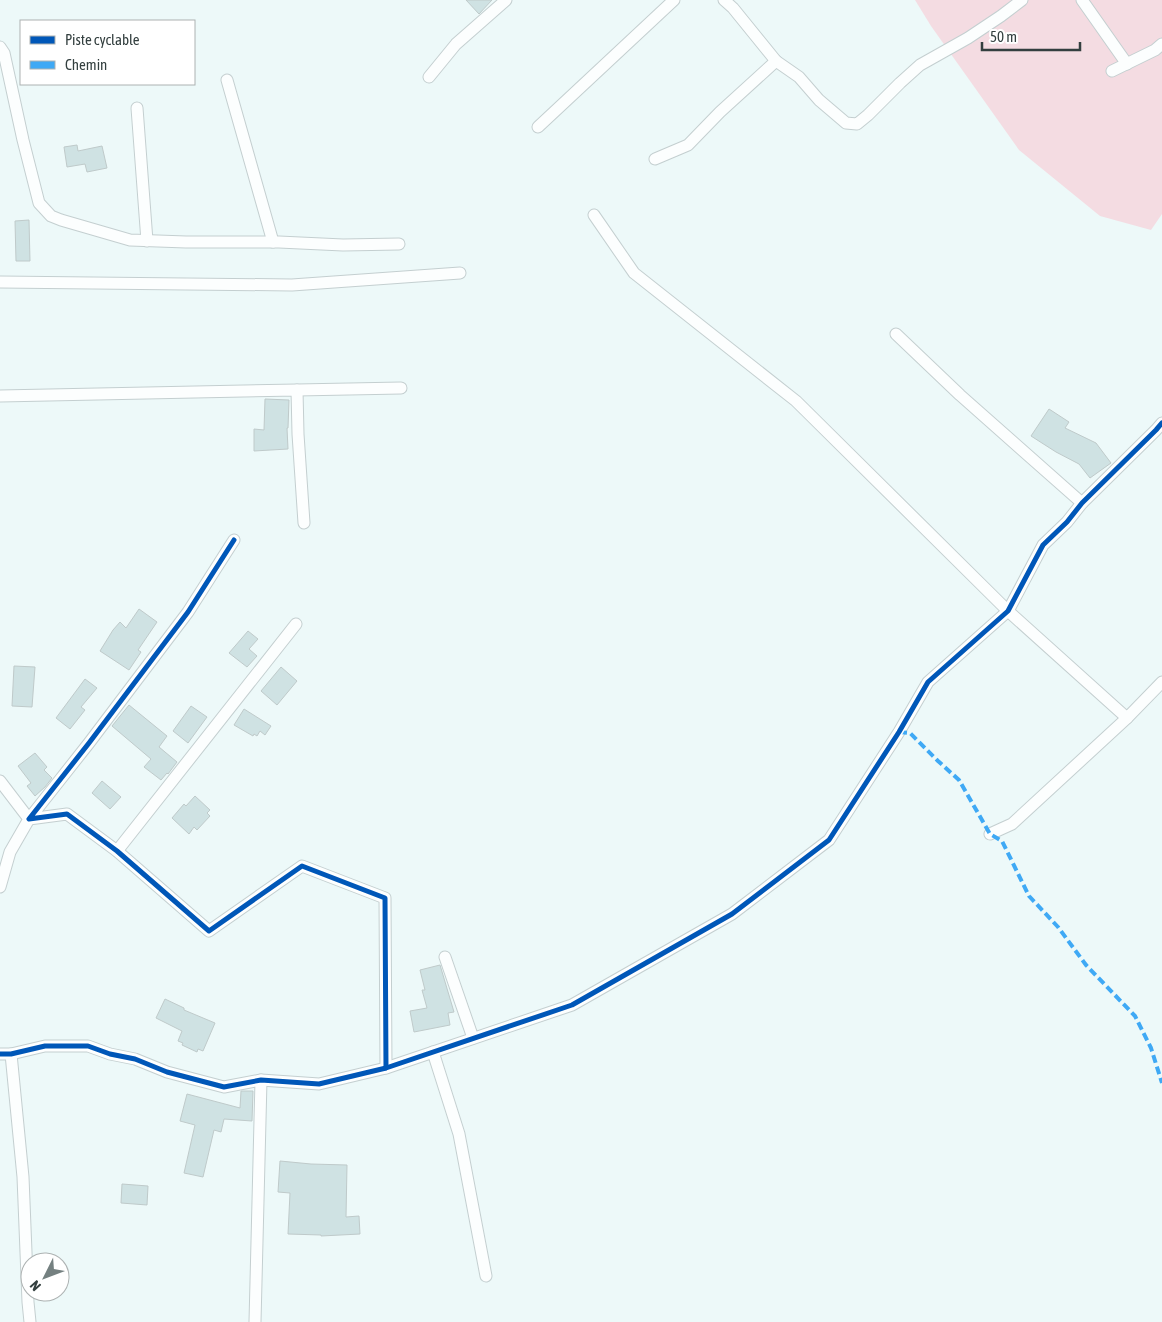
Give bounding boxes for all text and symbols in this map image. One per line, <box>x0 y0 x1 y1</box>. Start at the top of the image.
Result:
legend <box>20 20 195 85</box>
scale bar <box>982 20 1080 52</box>
text: 50 m <box>990 28 1017 45</box>
text: Piste cyclable <box>65 31 140 48</box>
text: Chemin <box>65 56 107 73</box>
north arrow <box>20 1252 70 1302</box>
text: N <box>27 1277 44 1294</box>

